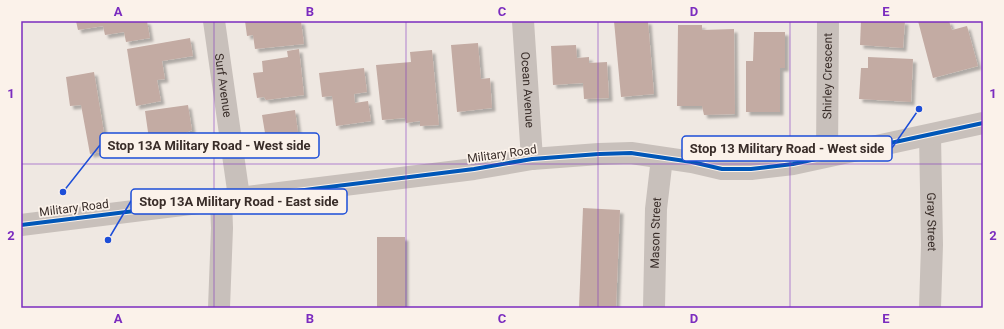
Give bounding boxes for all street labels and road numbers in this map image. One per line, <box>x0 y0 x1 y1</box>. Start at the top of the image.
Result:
street label: Shirley Crescent <box>820 33 835 119</box>
street label: Ocean Avenue <box>518 51 537 128</box>
street label: Surf Avenue <box>212 53 235 118</box>
street label: Military Road <box>466 142 538 166</box>
street label: Gray Street <box>924 192 939 252</box>
street label: Military Road <box>38 197 110 219</box>
street label: Mason Street <box>648 197 664 269</box>

